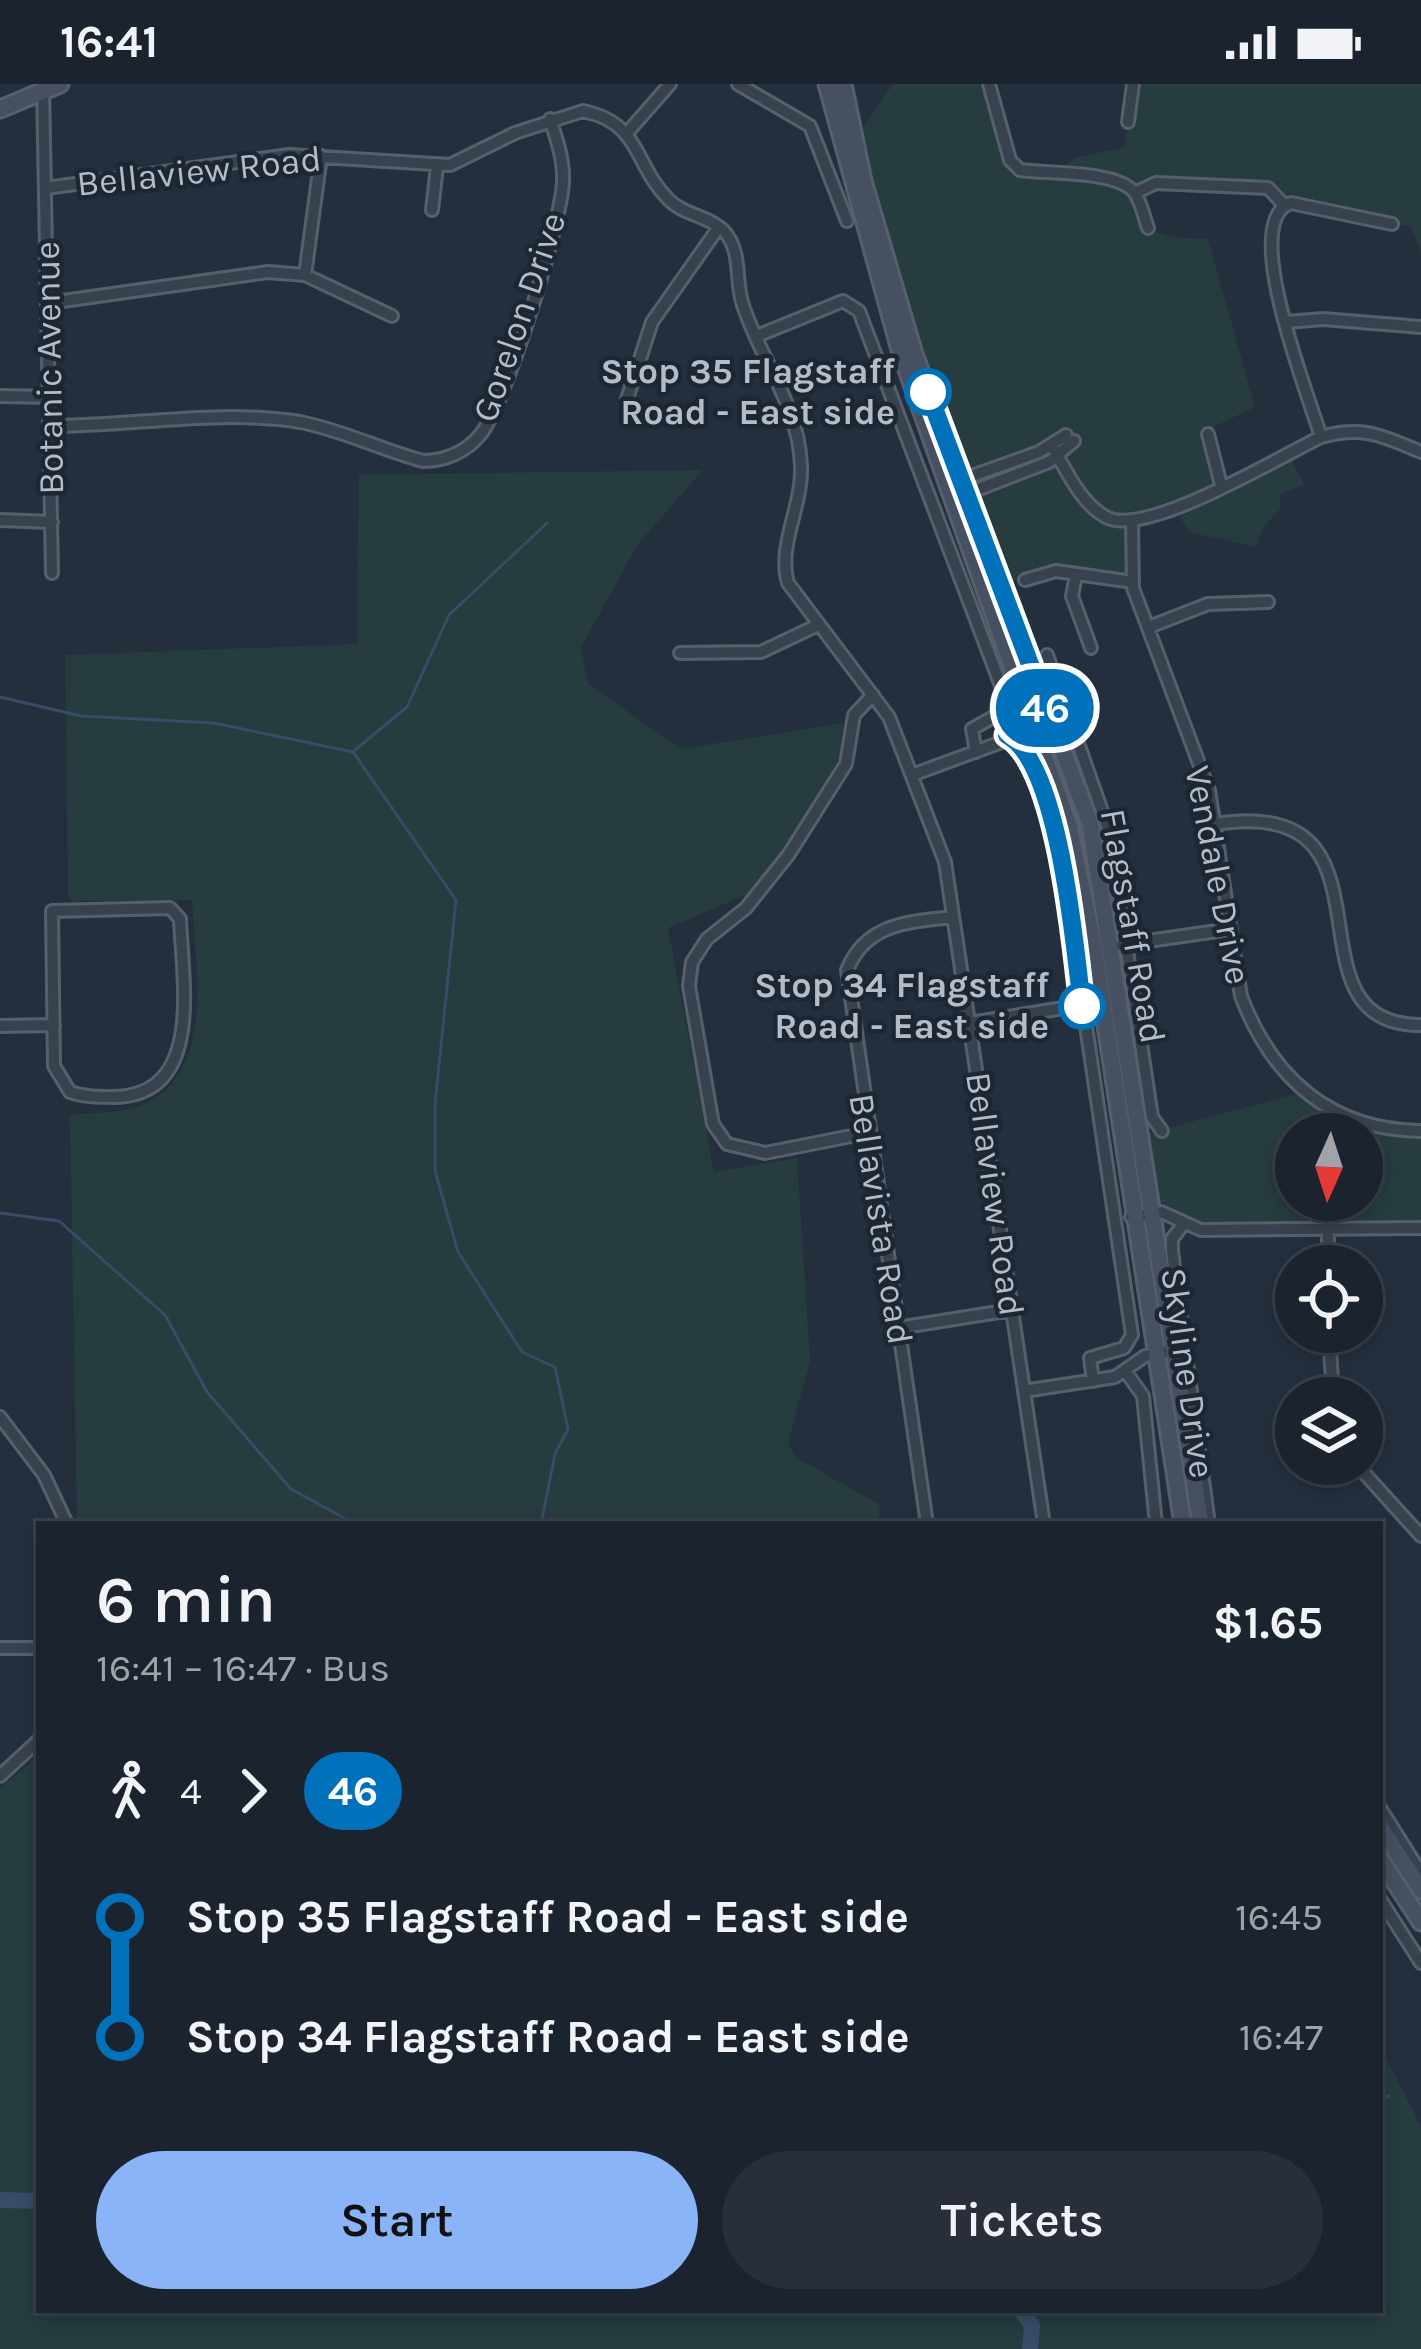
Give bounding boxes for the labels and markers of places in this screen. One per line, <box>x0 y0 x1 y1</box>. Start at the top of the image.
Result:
place label: Stop 35 Flagstaff Road - East side <box>601 350 896 433</box>
marker: Stop 35 Flagstaff Road - East side <box>906 370 950 414</box>
place label: Stop 34 Flagstaff Road - East side <box>754 964 1050 1047</box>
marker: Stop 34 Flagstaff Road - East side <box>1060 984 1104 1028</box>

